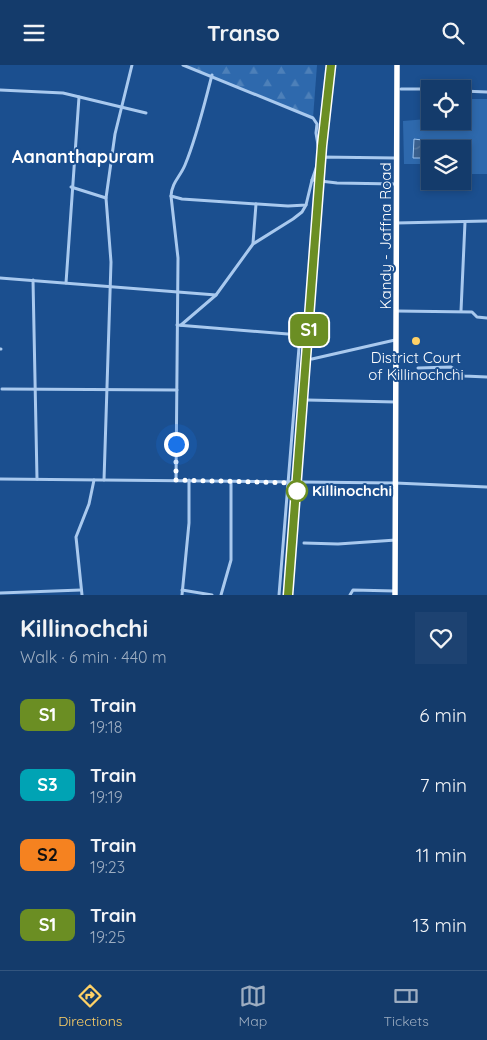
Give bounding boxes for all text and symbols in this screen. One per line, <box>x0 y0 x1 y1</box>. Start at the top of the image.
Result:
icon: menu <box>20 19 48 47</box>
text: Transo <box>207 19 280 47</box>
icon: search <box>439 19 467 47</box>
map controls <box>421 80 471 190</box>
button: locate <box>421 80 471 130</box>
button: layers <box>421 140 471 190</box>
district label: Aananthapuram <box>12 145 154 168</box>
street label: Kandy - Jaffna Road <box>376 162 395 310</box>
line badge: S1 <box>286 314 332 346</box>
text: S1 <box>300 318 318 341</box>
marker: District Court of Killinochchi <box>410 335 422 347</box>
place label: District Court of Killinochchi <box>368 348 464 384</box>
your location <box>164 432 189 457</box>
marker: Killinochchi <box>286 480 308 502</box>
place label: Killinochchi <box>312 481 392 500</box>
button: heart <box>415 612 467 664</box>
text: Killinochchi <box>20 613 148 643</box>
text: Walk · 6 min · 440 m <box>20 647 167 667</box>
text: Train <box>90 693 137 717</box>
text: S1 <box>39 703 56 726</box>
text: 6 min <box>419 703 467 727</box>
text: 19:18 <box>90 717 122 737</box>
text: Train <box>90 763 137 787</box>
text: S3 <box>37 773 58 796</box>
text: 7 min <box>420 773 467 797</box>
text: 19:19 <box>90 787 123 807</box>
text: Train <box>90 833 137 857</box>
text: S2 <box>37 843 58 866</box>
text: 11 min <box>415 843 467 867</box>
text: 19:23 <box>90 857 125 877</box>
text: Train <box>90 903 137 927</box>
text: S1 <box>39 913 56 936</box>
text: 13 min <box>412 913 467 937</box>
text: 19:25 <box>90 927 125 947</box>
tab: Directions <box>58 982 122 1030</box>
tab: Map <box>239 982 267 1030</box>
tab: Tickets <box>383 982 429 1030</box>

